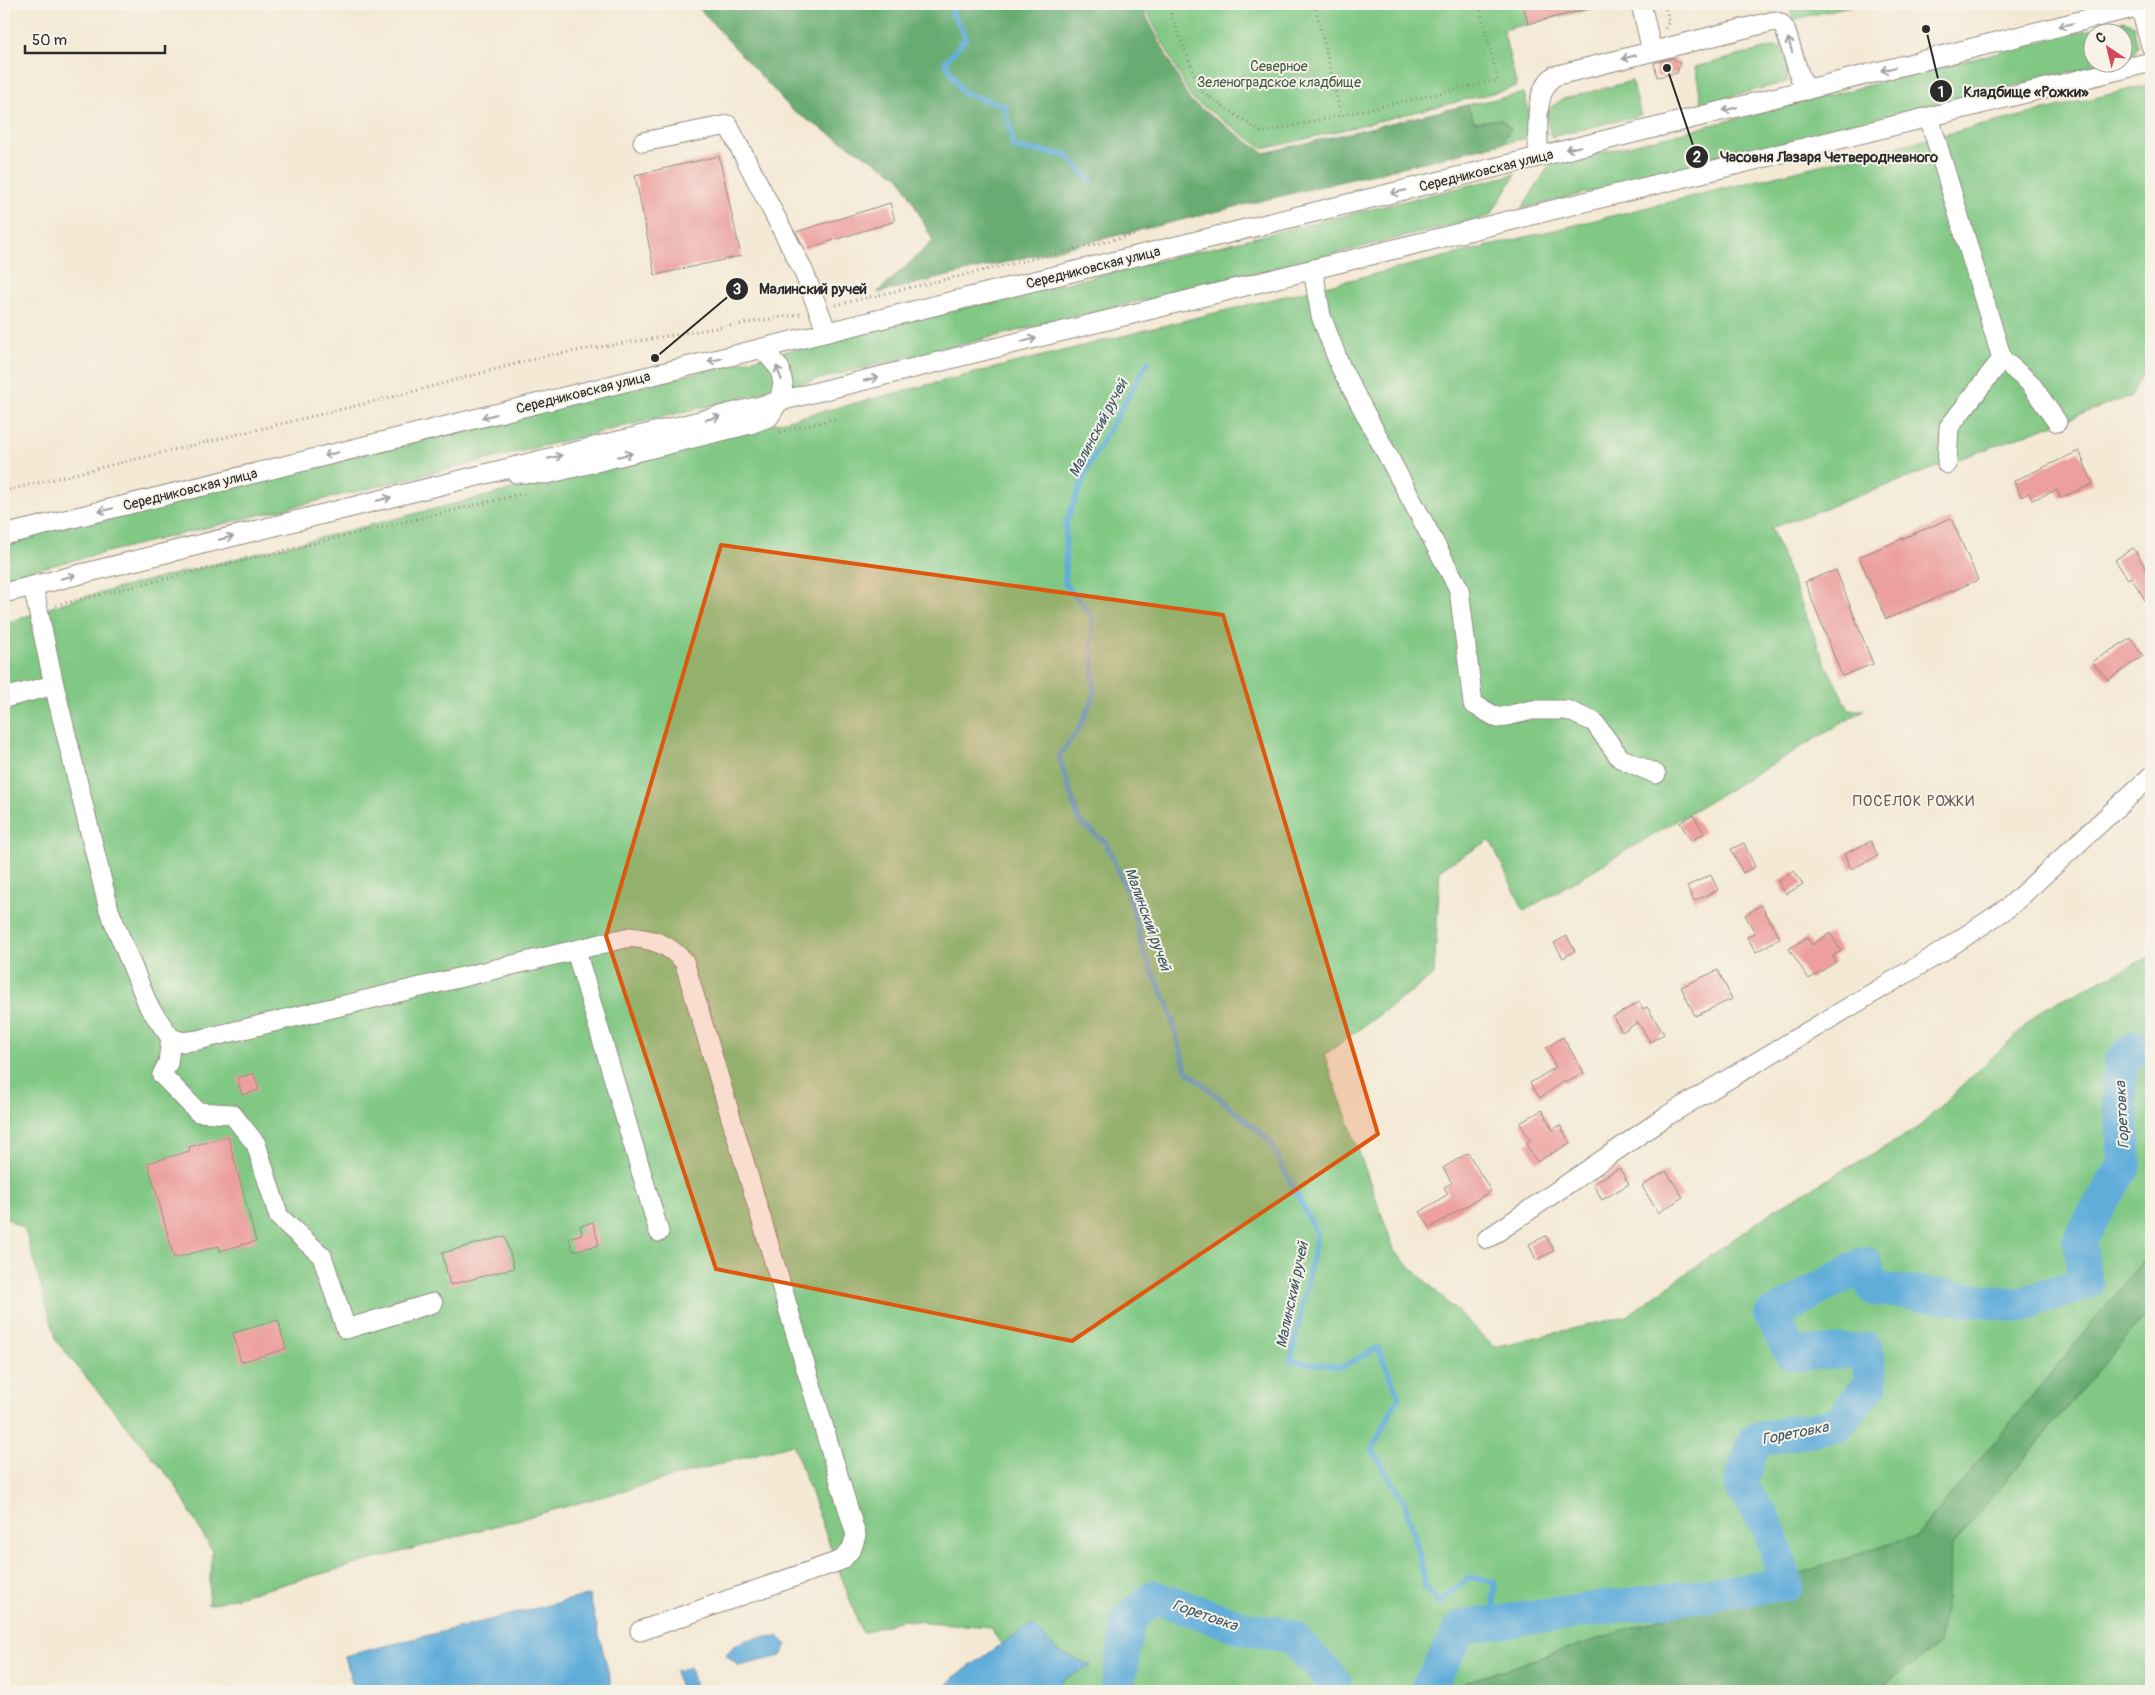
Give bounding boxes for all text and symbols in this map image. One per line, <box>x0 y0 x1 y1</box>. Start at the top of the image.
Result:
one-way arrow <box>2058 20 2074 30</box>
scale bar <box>25 22 165 54</box>
north arrow <box>2082 22 2132 72</box>
text: С <box>2092 28 2110 47</box>
text: 50 m <box>32 31 67 50</box>
one-way arrow <box>1784 37 1794 53</box>
one-way arrow <box>1622 52 1638 62</box>
park label: Северное Зеленоградское кладбище <box>1197 58 1361 91</box>
one-way arrow <box>1881 65 1897 75</box>
callout: Кладбище «Рожки» <box>1928 76 2099 106</box>
text: 1 <box>1938 83 1944 102</box>
text: Кладбище «Рожки» <box>1963 83 2089 102</box>
one-way arrow <box>1723 105 1739 114</box>
callout: Часовня Лазаря Четверодневного <box>1684 142 1948 172</box>
one-way arrow <box>1565 144 1581 154</box>
street label: Середниковская улица <box>1417 146 1555 195</box>
text: 2 <box>1693 148 1701 167</box>
text: Часовня Лазаря Четверодневного <box>1720 148 1938 167</box>
one-way arrow <box>1391 187 1407 197</box>
street label: Середниковская улица <box>1024 243 1162 292</box>
callout: Малинский ручей <box>724 274 877 304</box>
text: 3 <box>733 280 741 299</box>
text: Малинский ручей <box>759 280 867 299</box>
one-way arrow <box>1020 335 1036 344</box>
one-way arrow <box>707 356 723 365</box>
one-way arrow <box>774 365 783 381</box>
street label: Середниковская улица <box>514 368 652 417</box>
one-way arrow <box>862 374 878 383</box>
water label: Малинский ручей <box>1065 375 1133 480</box>
one-way arrow <box>482 411 498 421</box>
one-way arrow <box>705 412 721 422</box>
one-way arrow <box>324 450 340 460</box>
one-way arrow <box>616 450 632 459</box>
one-way arrow <box>547 451 563 461</box>
street label: Середниковская улица <box>121 465 259 514</box>
one-way arrow <box>375 494 391 503</box>
one-way arrow <box>98 506 114 515</box>
one-way arrow <box>217 533 233 542</box>
one-way arrow <box>60 572 76 581</box>
district label: ПОСЁЛОК РОЖКИ <box>1853 792 1975 811</box>
water label: Малинский ручей <box>1120 865 1176 975</box>
water label: Горетовка <box>2111 1080 2134 1149</box>
water label: Малинский ручей <box>1272 1239 1313 1350</box>
water label: Горетовка <box>1760 1418 1831 1449</box>
water label: Горетовка <box>1170 1596 1241 1636</box>

